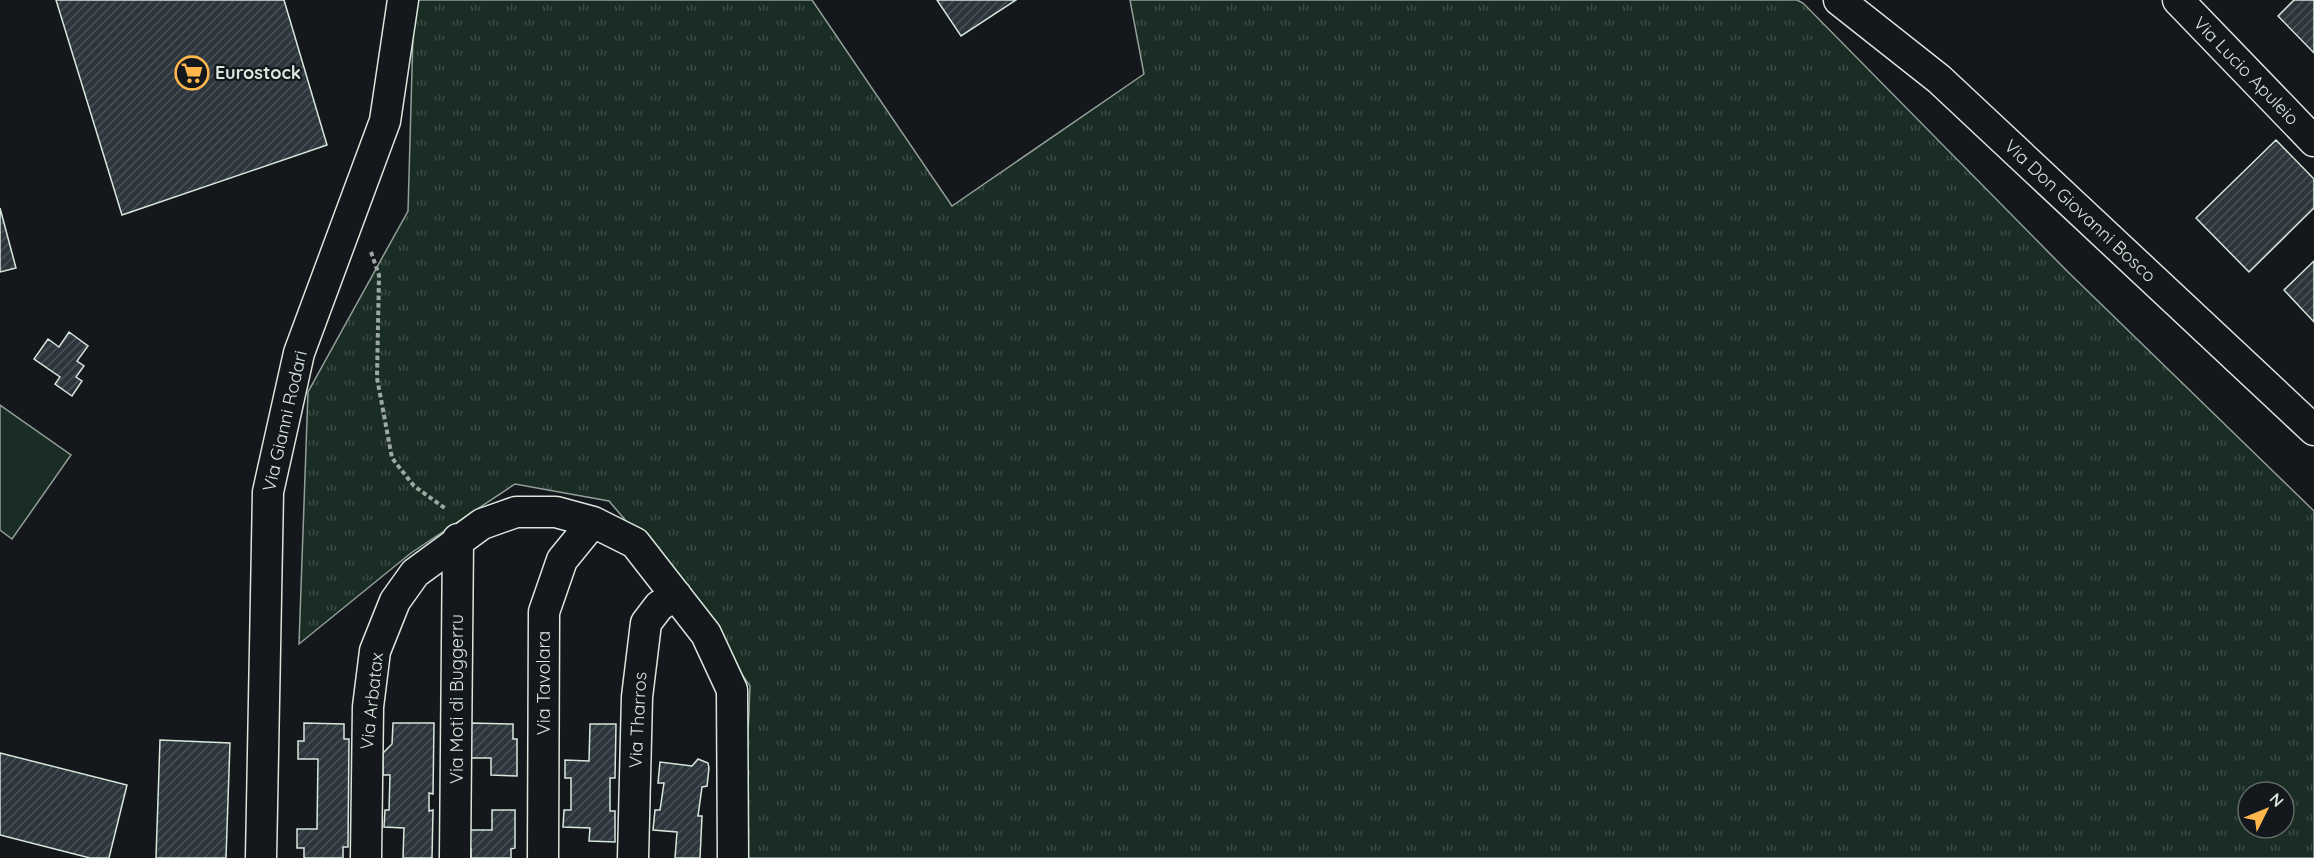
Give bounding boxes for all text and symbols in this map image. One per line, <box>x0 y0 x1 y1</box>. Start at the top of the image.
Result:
street label: Via Lucio Apuleio <box>2189 12 2304 130</box>
supermarket icon: Eurostock <box>174 55 210 91</box>
place label: Eurostock <box>215 61 301 84</box>
street label: Via Don Giovanni Bosco <box>2000 134 2161 287</box>
street label: Via Gianni Rodari <box>257 348 312 494</box>
street label: Via Moti di Buggerru <box>445 614 468 784</box>
street label: Via Tavolara <box>532 631 555 735</box>
street label: Via Arbatax <box>355 651 388 751</box>
street label: Via Tharros <box>623 671 652 769</box>
north arrow <box>2236 780 2296 840</box>
text: N <box>2266 789 2288 811</box>

